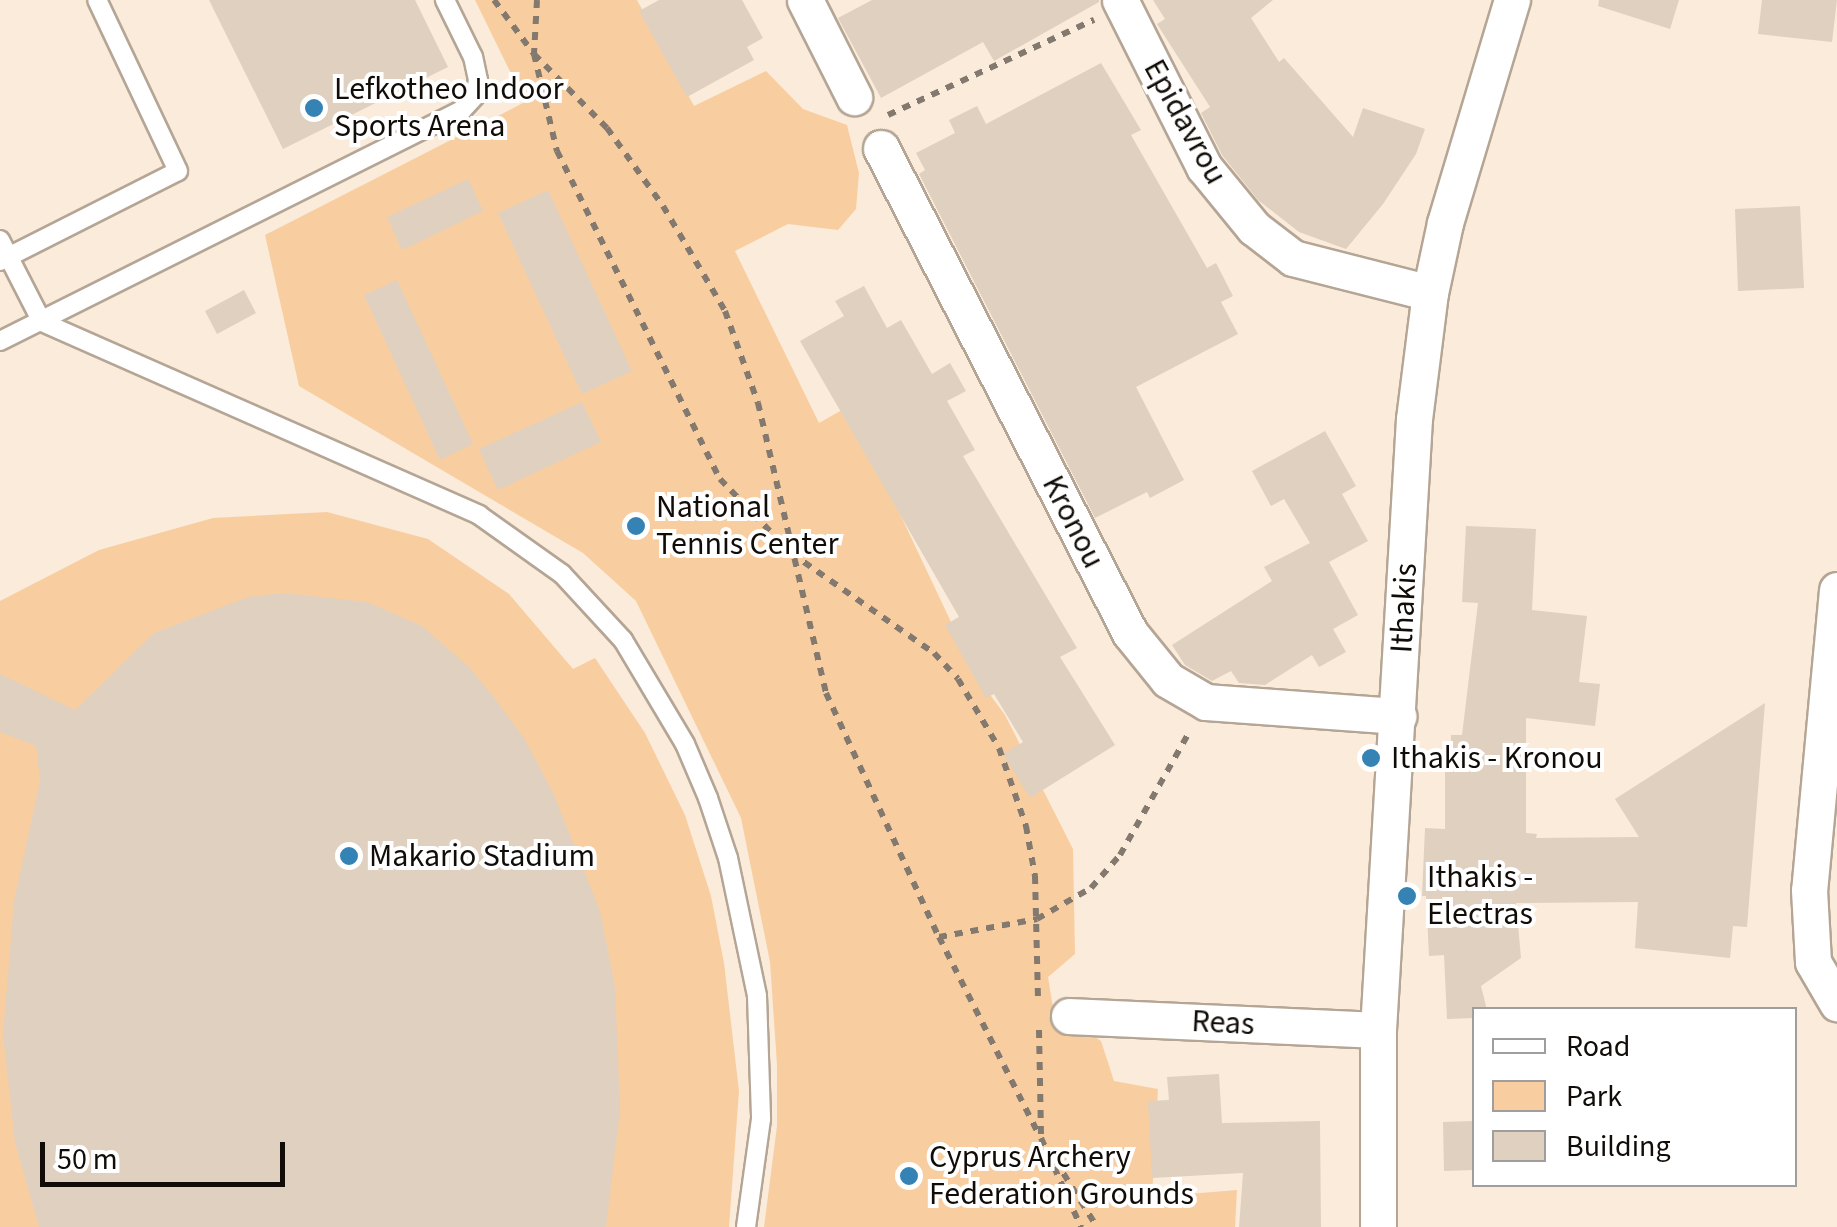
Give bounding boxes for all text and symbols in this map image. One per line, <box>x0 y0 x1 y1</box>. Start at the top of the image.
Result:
street label: Epidavrou <box>1135 53 1235 191</box>
place label: Lefkotheo Indoor Sports Arena <box>334 71 564 146</box>
marker: Lefkotheo Indoor Sports Arena <box>303 97 325 119</box>
street label: Kronou <box>1033 469 1113 575</box>
place label: National Tennis Center <box>656 489 839 564</box>
marker: National Tennis Center <box>625 515 647 537</box>
street label: Ithakis <box>1382 562 1426 654</box>
place label: Ithakis - Kronou <box>1391 739 1603 777</box>
marker: Ithakis - Kronou <box>1360 747 1382 769</box>
place label: Makario Stadium <box>369 837 595 875</box>
marker: Makario Stadium <box>338 845 360 867</box>
place label: Ithakis - Electras <box>1427 859 1533 934</box>
marker: Ithakis - Electras <box>1396 885 1418 907</box>
street label: Reas <box>1191 1002 1255 1044</box>
legend <box>1472 1007 1797 1187</box>
text: Road <box>1566 1025 1630 1068</box>
text: Park <box>1566 1075 1622 1118</box>
scale bar <box>45 1122 290 1184</box>
text: Building <box>1566 1125 1671 1168</box>
text: 50 m <box>57 1138 118 1181</box>
place label: Cyprus Archery Federation Grounds <box>929 1139 1194 1214</box>
marker: Cyprus Archery Federation Grounds <box>898 1165 920 1187</box>

